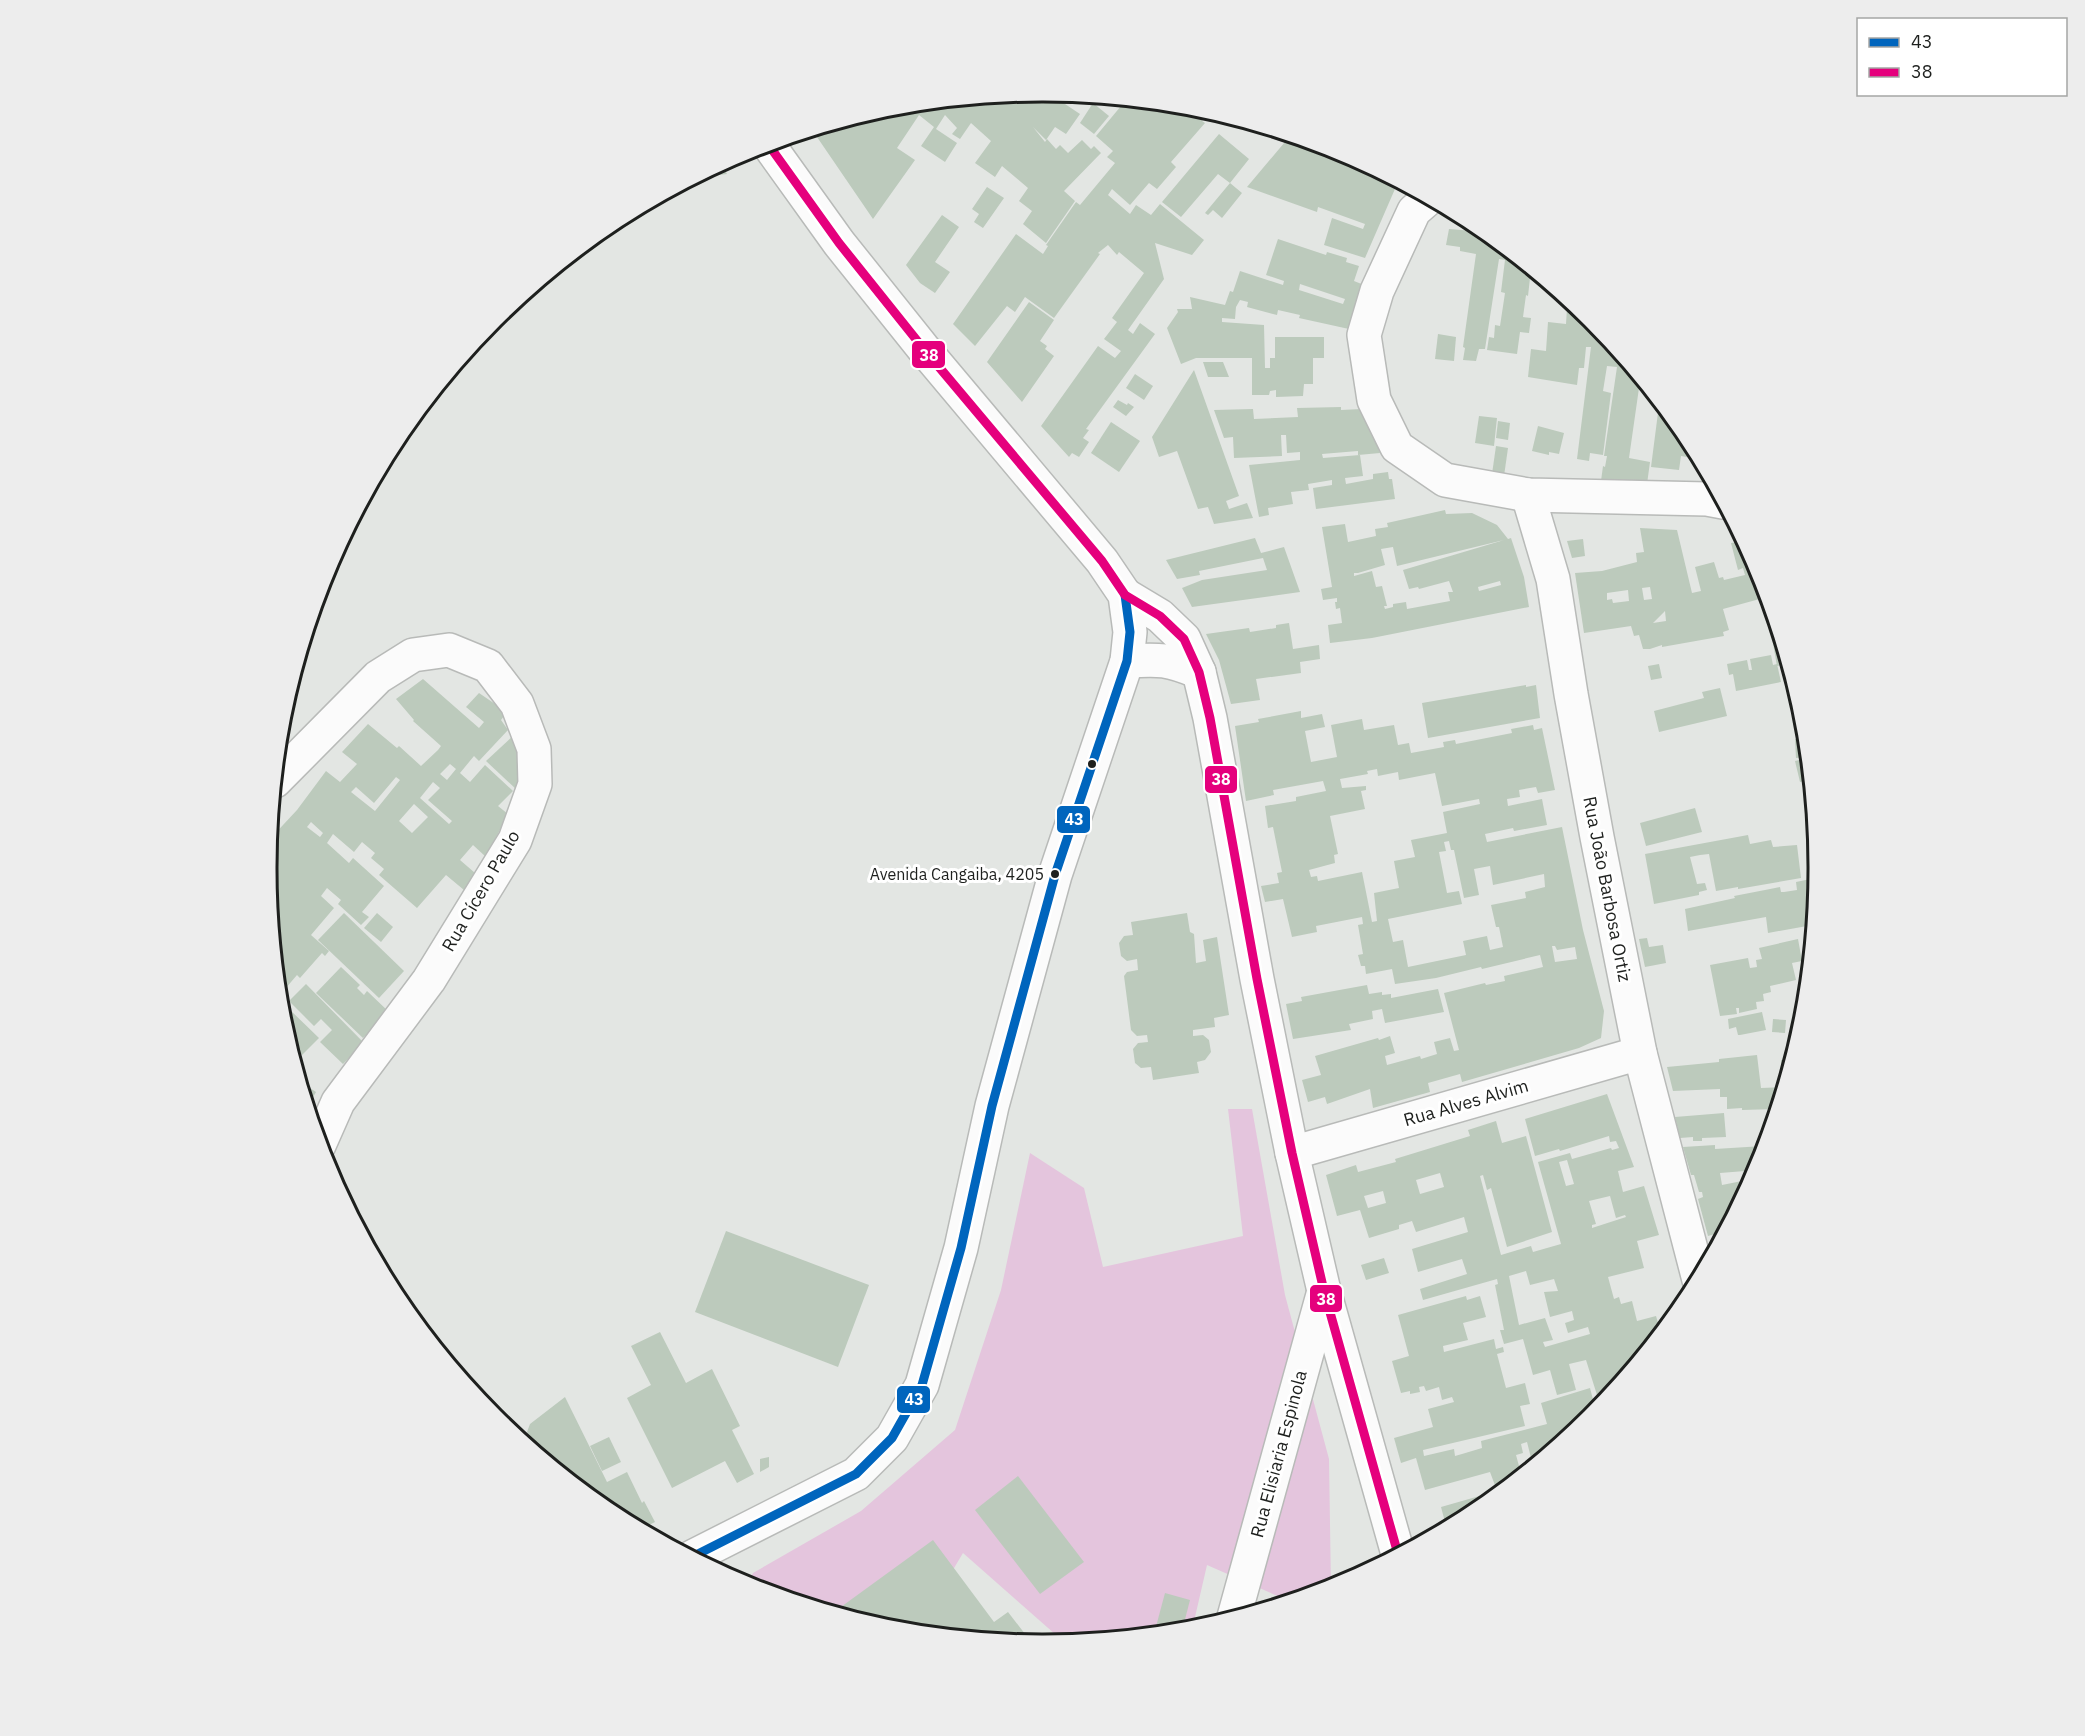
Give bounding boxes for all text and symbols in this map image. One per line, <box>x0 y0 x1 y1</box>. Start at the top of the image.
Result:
legend <box>1857 18 2067 96</box>
text: 43 <box>1911 30 1933 53</box>
text: 38 <box>1911 60 1933 83</box>
line badge: 38 <box>911 340 946 369</box>
text: 38 <box>919 345 939 365</box>
unlabelled marker <box>1086 758 1098 770</box>
line badge: 38 <box>1204 765 1238 794</box>
text: 38 <box>1211 769 1231 789</box>
street label: Rua João Barbosa Ortiz <box>1578 794 1637 984</box>
line badge: 43 <box>1056 805 1091 834</box>
text: 43 <box>1064 809 1084 829</box>
street label: Rua Cícero Paulo <box>436 826 525 956</box>
place label: Avenida Cangaiba, 4205 <box>870 864 1044 884</box>
marker: Avenida Cangaiba, 4205 <box>1049 868 1061 880</box>
street label: Rua Alves Alvim <box>1401 1074 1531 1131</box>
line badge: 38 <box>1309 1284 1343 1313</box>
text: 38 <box>1316 1289 1336 1309</box>
street label: Rua Elisiaria Espinola <box>1245 1367 1312 1540</box>
line badge: 43 <box>896 1385 931 1414</box>
text: 43 <box>904 1389 924 1409</box>

